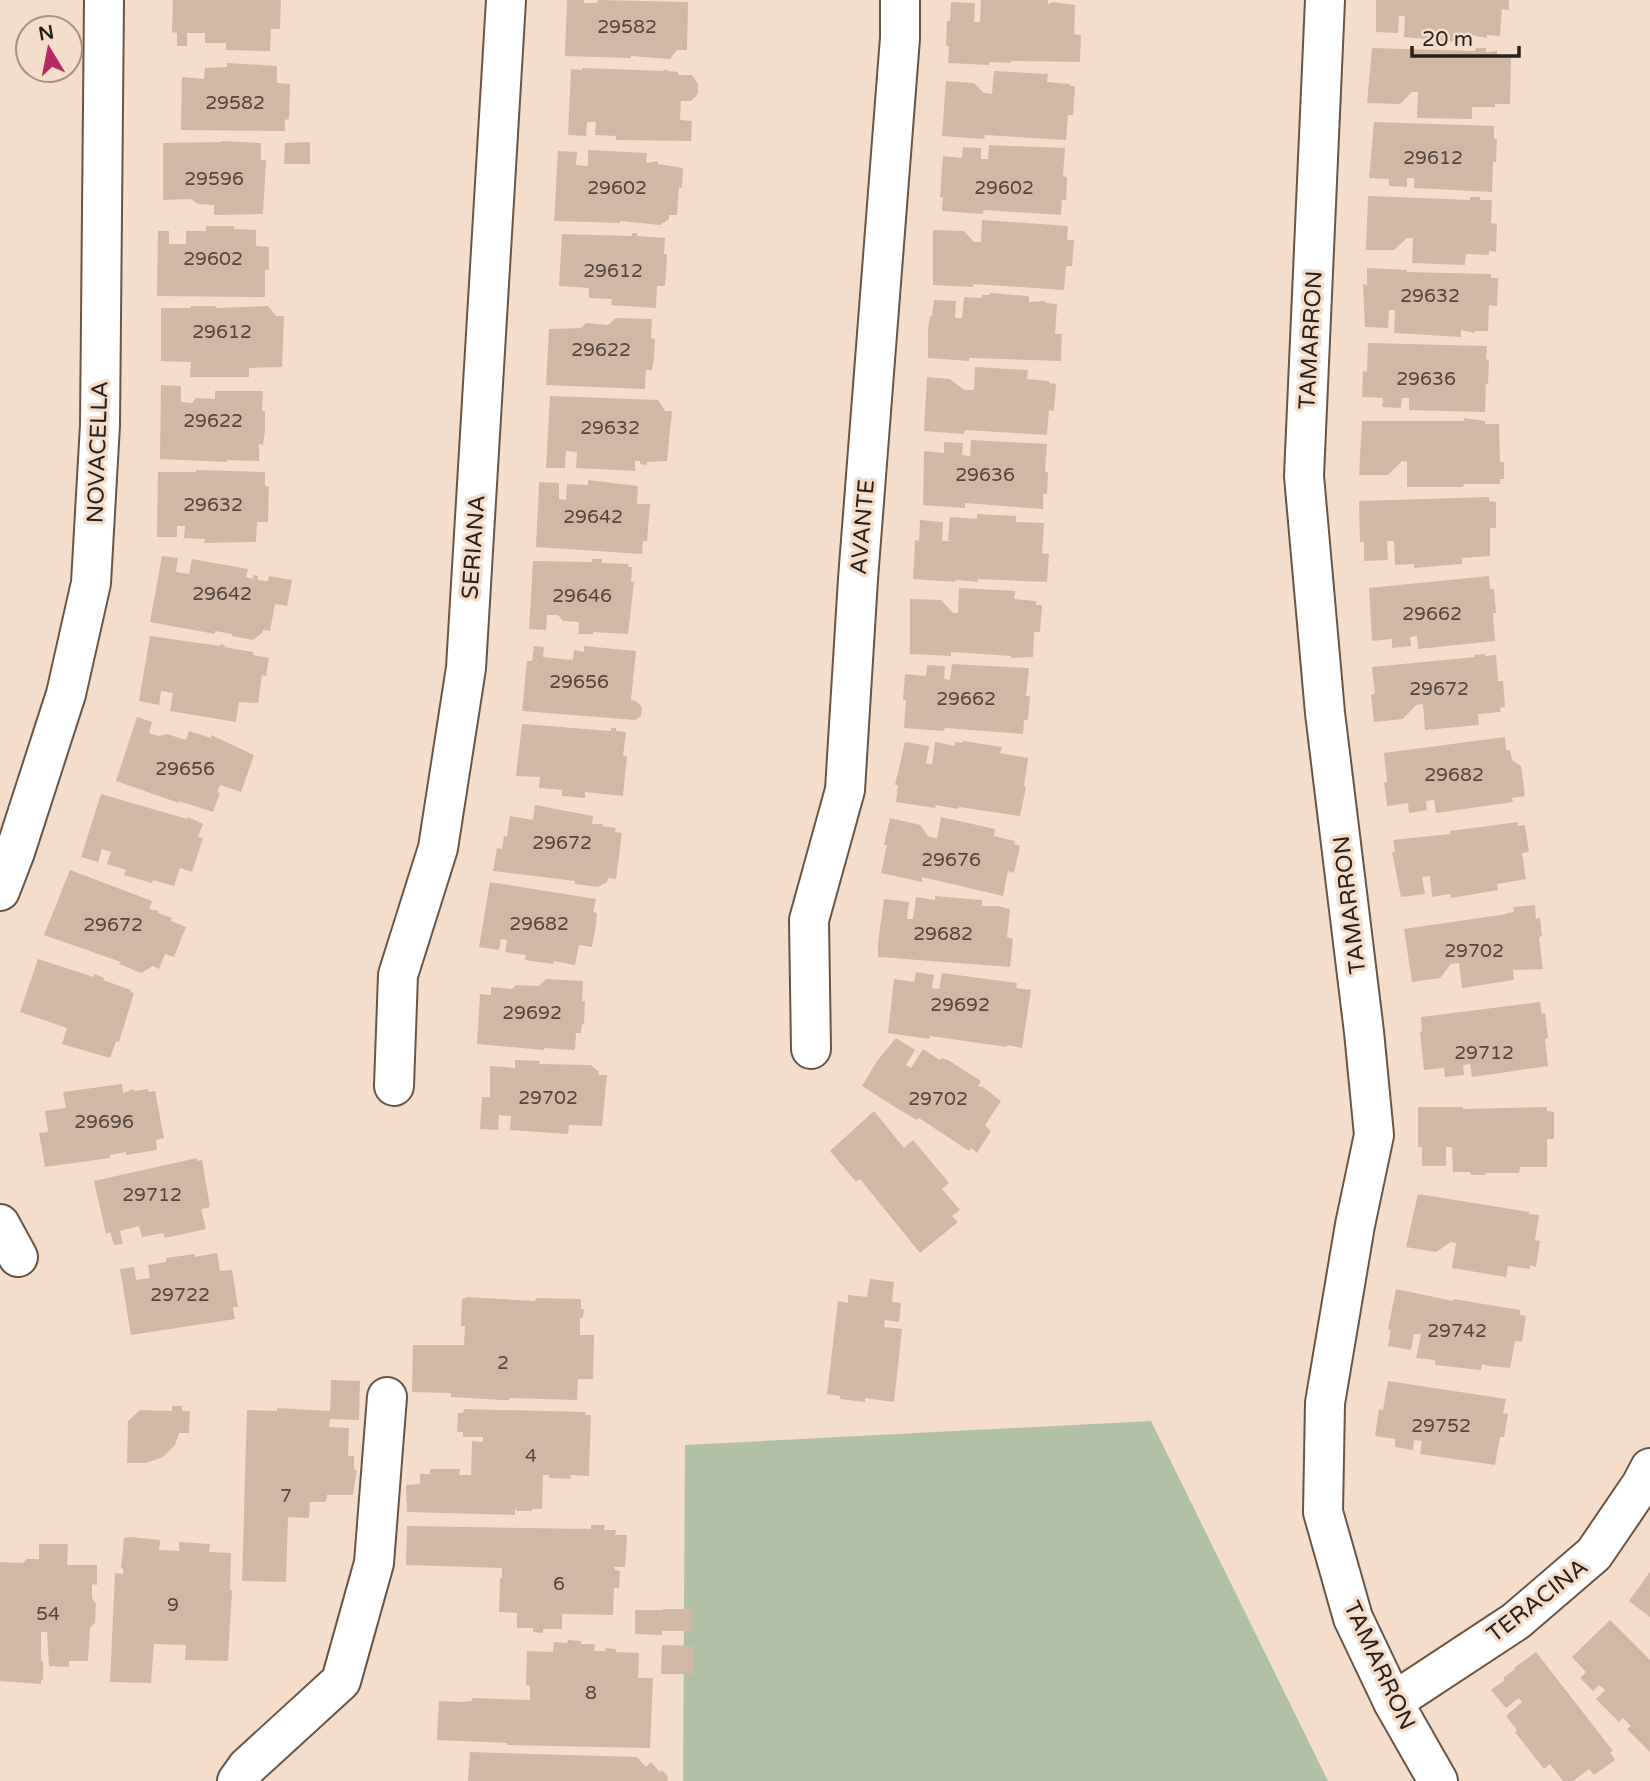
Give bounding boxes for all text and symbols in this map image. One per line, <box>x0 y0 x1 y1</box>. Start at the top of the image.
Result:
north arrow <box>14 14 84 84</box>
scale bar <box>1412 14 1519 58</box>
house number: 29582 <box>597 16 657 38</box>
text: N <box>37 21 56 45</box>
text: 20 m <box>1422 27 1473 52</box>
house number: 29582 <box>205 92 265 114</box>
house number: 29612 <box>1403 147 1463 169</box>
house number: 29596 <box>184 168 244 190</box>
house number: 29602 <box>587 177 647 199</box>
house number: 29602 <box>974 177 1034 199</box>
house number: 29602 <box>183 248 243 270</box>
house number: 29612 <box>583 260 643 282</box>
street label: TAMARRON <box>1293 270 1329 410</box>
house number: 29632 <box>1400 285 1460 307</box>
house number: 29612 <box>192 321 252 343</box>
house number: 29622 <box>571 339 631 361</box>
house number: 29636 <box>1396 368 1456 390</box>
street label: NOVACELLA <box>82 380 114 524</box>
house number: 29622 <box>183 410 243 432</box>
house number: 29632 <box>580 417 640 439</box>
house number: 29636 <box>955 464 1015 486</box>
street label: AVANTE <box>845 478 881 576</box>
house number: 29632 <box>183 494 243 516</box>
street label: SERIANA <box>456 494 492 600</box>
house number: 29642 <box>563 506 623 528</box>
house number: 29642 <box>192 583 252 605</box>
house number: 29646 <box>552 585 612 607</box>
house number: 29662 <box>1402 603 1462 625</box>
house number: 29656 <box>549 671 609 693</box>
house number: 29672 <box>1409 678 1469 700</box>
house number: 29662 <box>936 688 996 710</box>
house number: 29656 <box>155 758 215 780</box>
house number: 29682 <box>1424 764 1484 786</box>
house number: 29672 <box>532 832 592 854</box>
street label: TAMARRON <box>1328 834 1372 976</box>
house number: 29676 <box>921 849 981 871</box>
house number: 29682 <box>509 913 569 935</box>
house number: 29672 <box>83 914 143 936</box>
house number: 29682 <box>913 923 973 945</box>
house number: 29702 <box>1444 940 1504 962</box>
house number: 29692 <box>930 994 990 1016</box>
house number: 29692 <box>502 1002 562 1024</box>
house number: 29712 <box>1454 1042 1514 1064</box>
house number: 29702 <box>518 1087 578 1109</box>
house number: 29702 <box>908 1088 968 1110</box>
house number: 29696 <box>74 1111 134 1133</box>
house number: 29712 <box>122 1184 182 1206</box>
house number: 29722 <box>150 1284 210 1306</box>
house number: 29742 <box>1427 1320 1487 1342</box>
house number: 2 <box>497 1352 509 1374</box>
house number: 29752 <box>1411 1415 1471 1437</box>
house number: 4 <box>525 1445 537 1467</box>
house number: 7 <box>280 1485 292 1507</box>
street label: TERACINA <box>1482 1553 1594 1649</box>
house number: 6 <box>553 1573 565 1595</box>
house number: 9 <box>167 1594 179 1616</box>
street label: TAMARRON <box>1337 1597 1421 1734</box>
house number: 54 <box>36 1603 60 1625</box>
house number: 8 <box>585 1682 597 1704</box>

